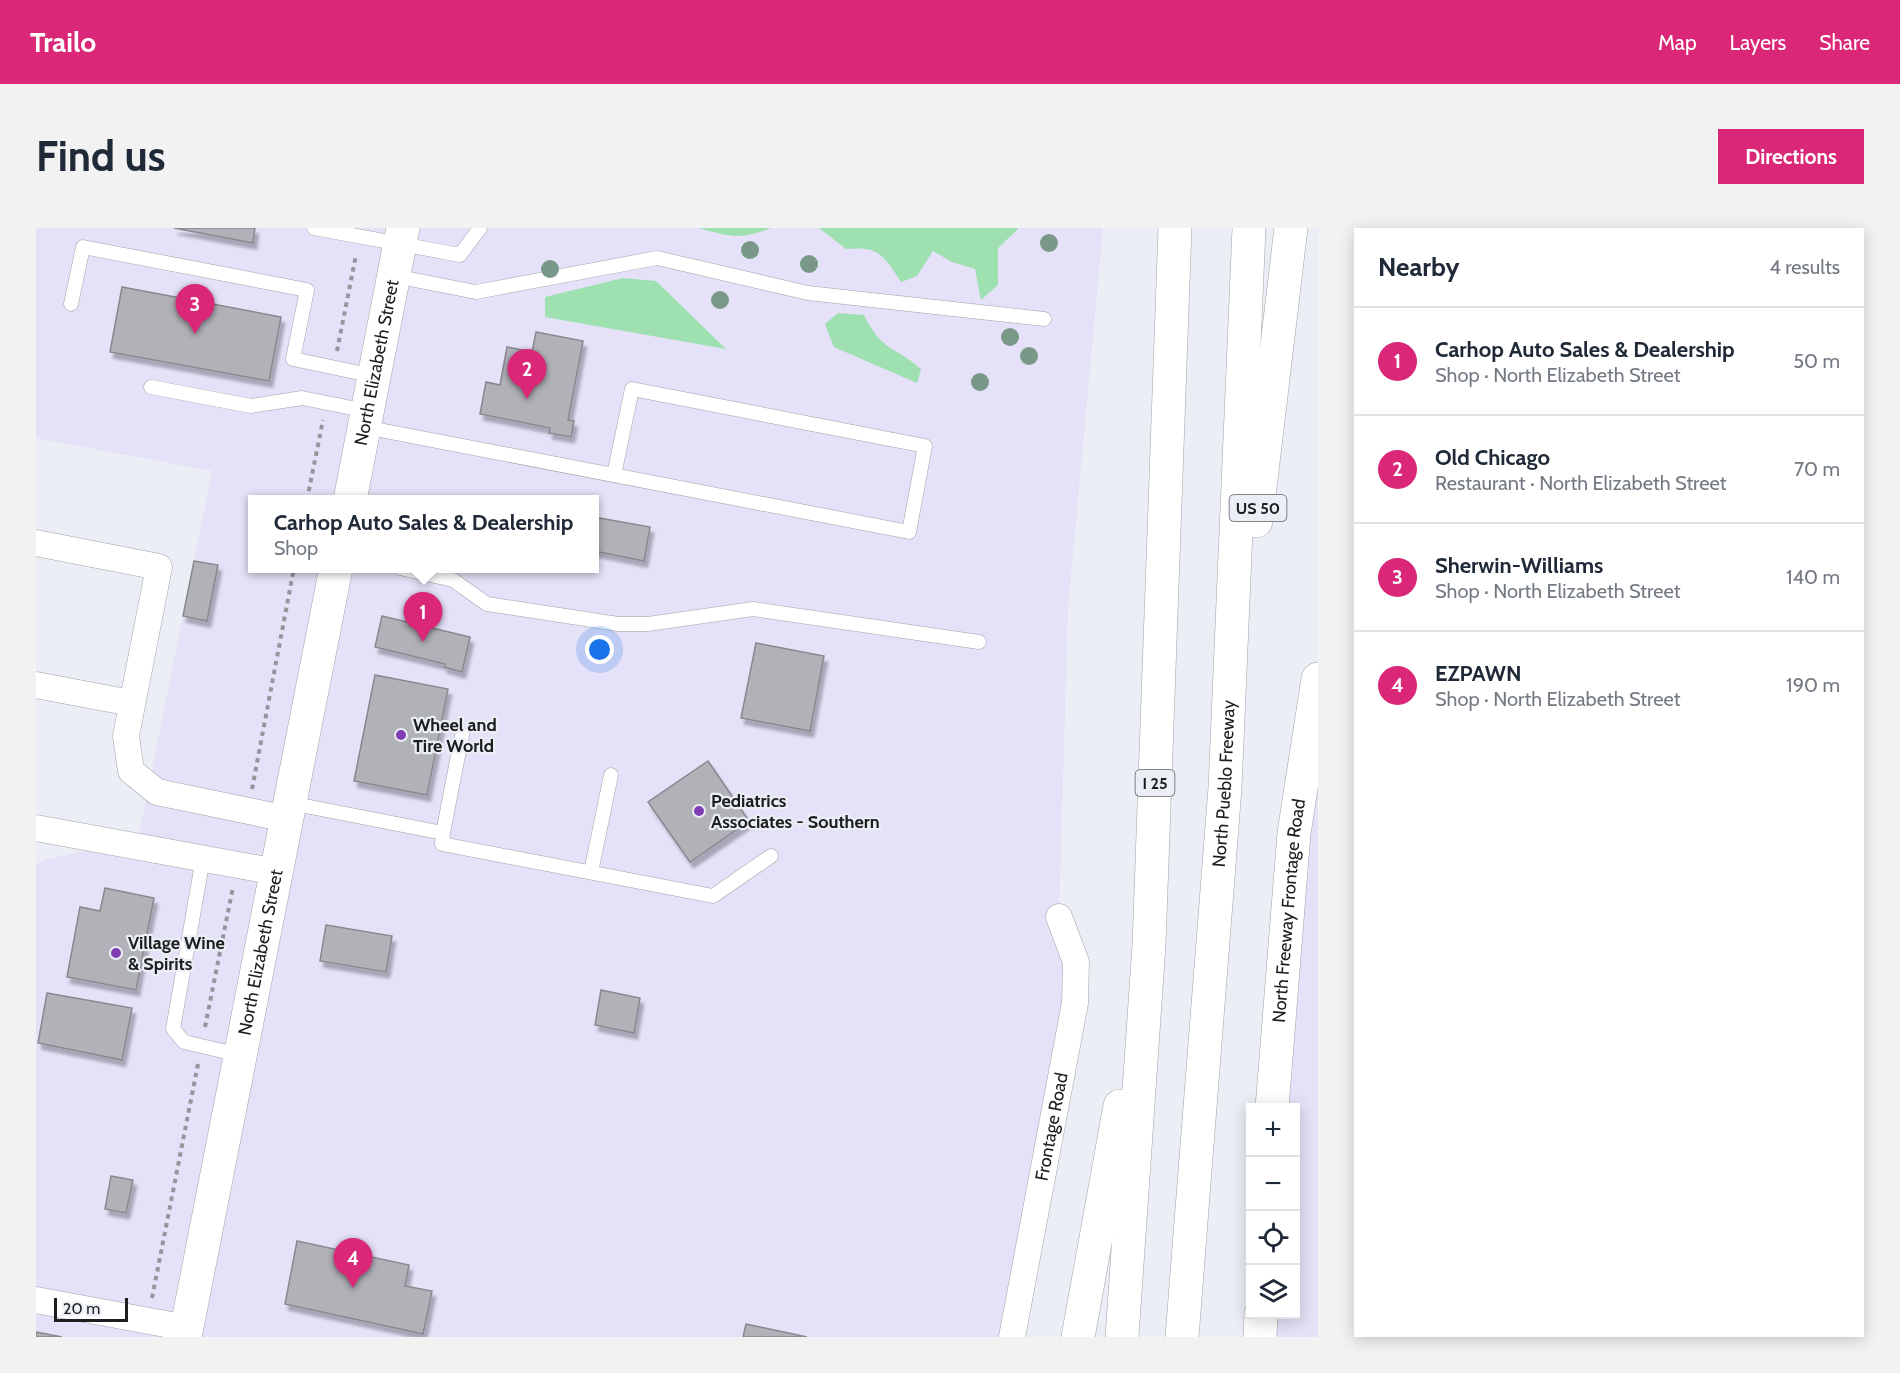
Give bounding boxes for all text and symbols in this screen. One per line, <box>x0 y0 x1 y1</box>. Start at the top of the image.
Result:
text: Trailo <box>30 25 96 59</box>
text: Map <box>1658 30 1697 55</box>
text: Layers <box>1730 30 1786 55</box>
text: Share <box>1819 30 1870 55</box>
button: Directions <box>1718 129 1864 184</box>
text: Find us <box>36 130 165 182</box>
text: Nearby <box>1378 251 1459 283</box>
text: 4 results <box>1769 255 1840 279</box>
street label: North Elizabeth Street <box>350 278 404 447</box>
pin: 3 <box>176 285 214 334</box>
text: Carhop Auto Sales & Dealership <box>1435 336 1735 363</box>
text: 1 <box>1394 349 1401 373</box>
text: 50 m <box>1793 349 1840 373</box>
pin: 2 <box>508 350 546 399</box>
text: Shop · North Elizabeth Street <box>1435 363 1680 387</box>
text: Old Chicago <box>1435 444 1550 471</box>
text: 2 <box>1392 457 1403 481</box>
text: 70 m <box>1794 457 1840 481</box>
text: Restaurant · North Elizabeth Street <box>1435 471 1726 495</box>
popup <box>248 495 599 573</box>
road number: US 50 <box>1230 495 1286 521</box>
text: Carhop Auto Sales & Dealership <box>274 509 573 536</box>
text: Shop <box>274 536 318 560</box>
text: Sherwin-Williams <box>1435 552 1603 579</box>
text: 3 <box>1392 565 1403 589</box>
text: 140 m <box>1786 565 1840 589</box>
text: Shop · North Elizabeth Street <box>1435 579 1680 603</box>
pin: 1 <box>404 592 442 642</box>
your location <box>585 635 614 664</box>
text: EZPAWN <box>1435 660 1522 687</box>
text: 4 <box>1391 673 1404 697</box>
text: 190 m <box>1786 673 1840 697</box>
text: Shop · North Elizabeth Street <box>1435 687 1680 711</box>
street label: North Pueblo Freeway <box>1208 699 1240 868</box>
place label: Wheel and Tire World <box>413 714 497 757</box>
marker: Wheel and Tire World <box>394 728 408 742</box>
road number: I 25 <box>1136 770 1174 796</box>
place label: Pediatrics Associates - Southern <box>711 790 880 833</box>
street label: North Freeway Frontage Road <box>1268 797 1310 1024</box>
marker: Pediatrics Associates - Southern <box>692 804 706 818</box>
street label: North Elizabeth Street <box>233 868 288 1037</box>
place label: Village Wine & Spirits <box>128 932 225 975</box>
marker: Village Wine & Spirits <box>109 946 123 960</box>
street label: Frontage Road <box>1031 1071 1073 1183</box>
map controls <box>1246 1103 1300 1319</box>
button: + <box>1246 1103 1300 1157</box>
button: − <box>1246 1157 1300 1211</box>
button: locate <box>1246 1211 1300 1265</box>
pin: 4 <box>334 1238 372 1288</box>
button: layers <box>1246 1265 1300 1319</box>
scale bar <box>54 1295 128 1322</box>
text: 20 m <box>63 1299 100 1318</box>

